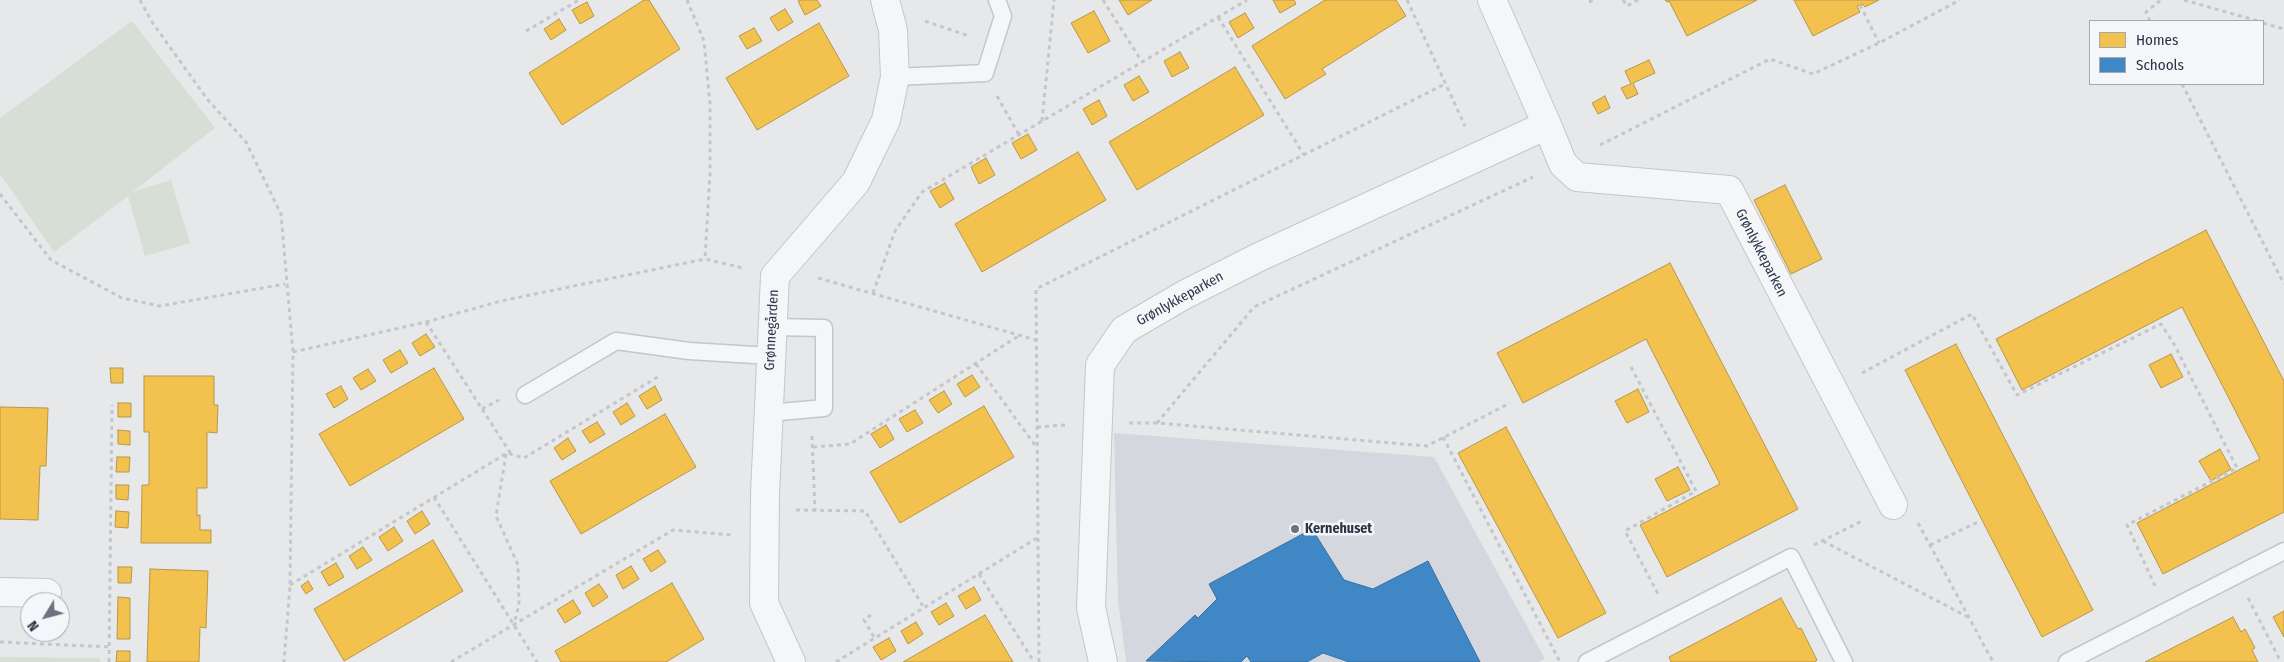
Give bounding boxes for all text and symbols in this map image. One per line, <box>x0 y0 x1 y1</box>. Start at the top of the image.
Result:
legend <box>2089 20 2264 85</box>
text: Homes <box>2136 31 2178 49</box>
text: Schools <box>2136 56 2184 74</box>
street label: Grønlykkeparken <box>1732 206 1790 300</box>
street label: Grønlykkeparken <box>1134 268 1226 330</box>
street label: Grønnegården <box>761 289 783 371</box>
place label: Kernehuset <box>1305 521 1372 537</box>
marker: Kernehuset <box>1289 523 1301 535</box>
north arrow <box>20 592 70 642</box>
text: N <box>24 617 43 634</box>

